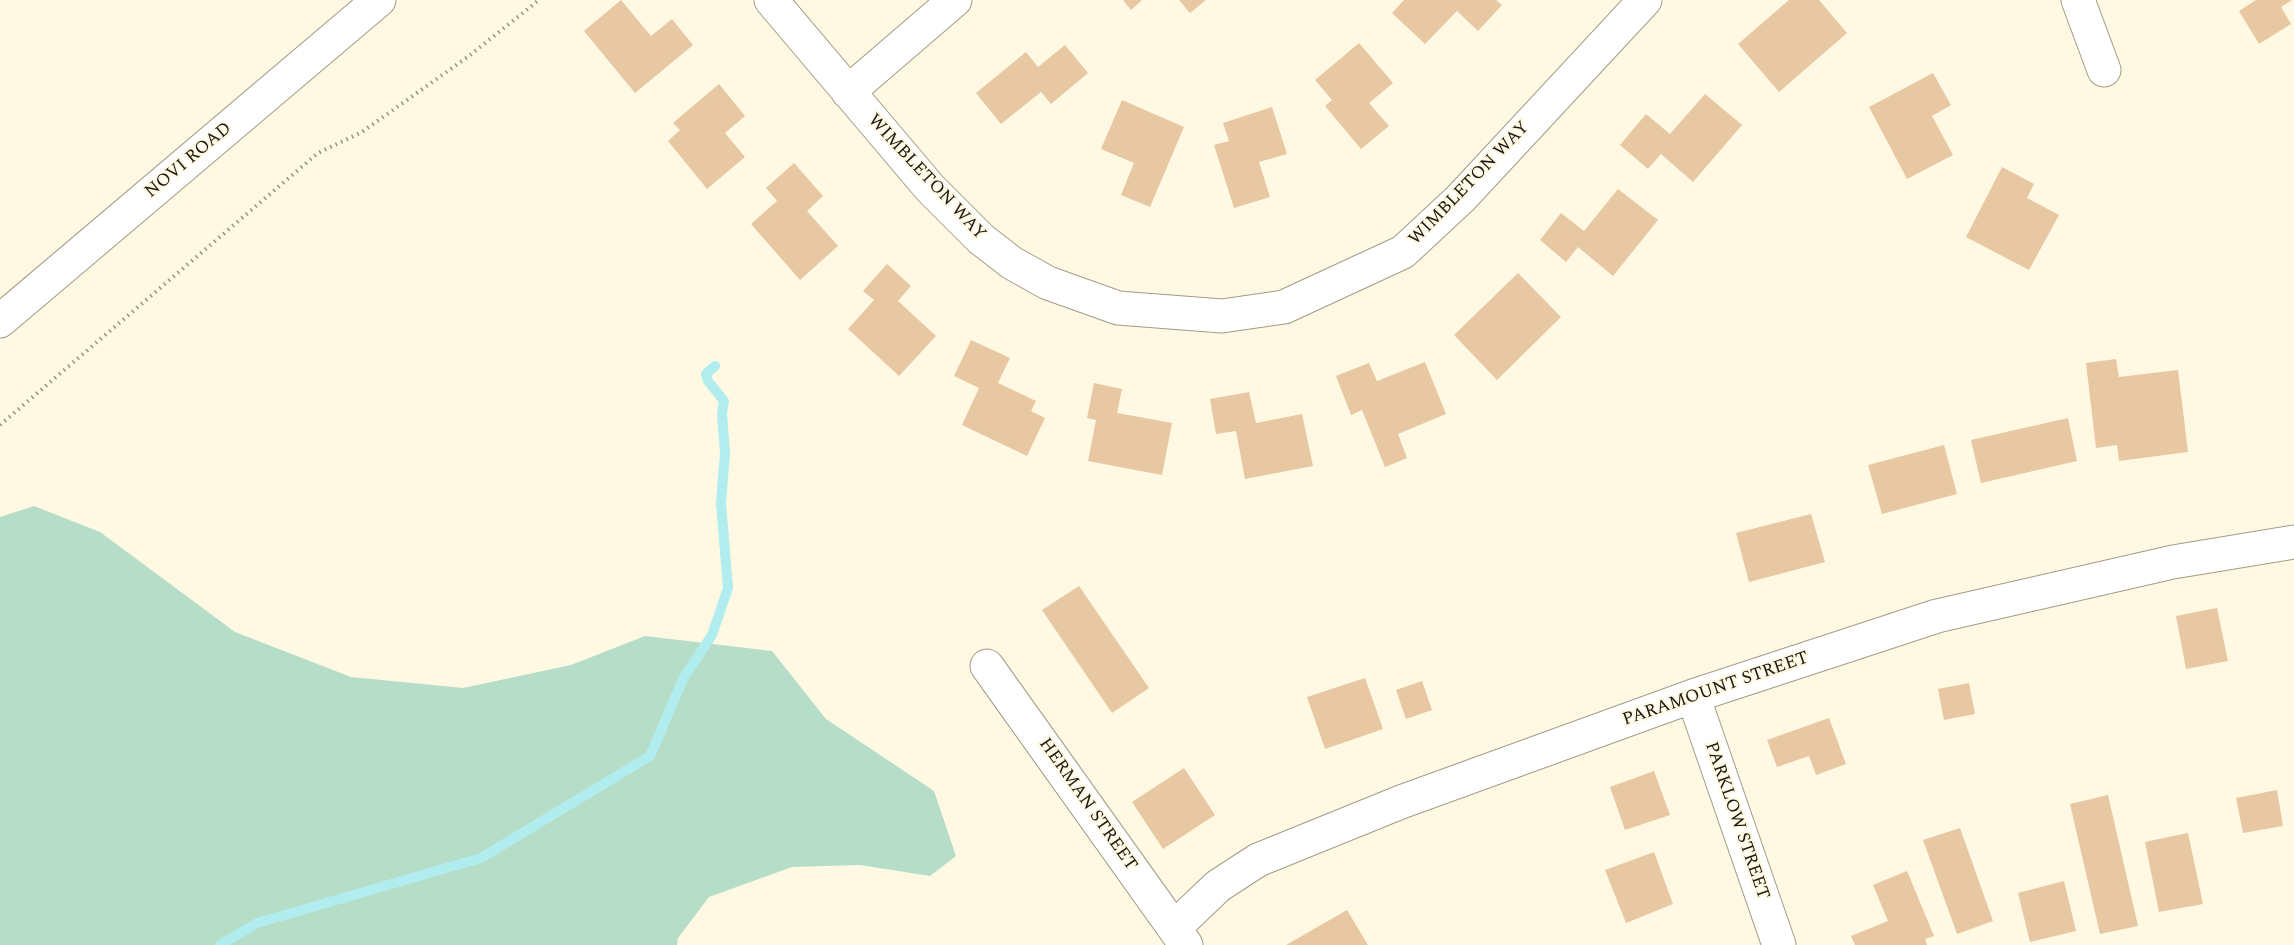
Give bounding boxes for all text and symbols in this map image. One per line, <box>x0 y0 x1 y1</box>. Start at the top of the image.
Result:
street label: WIMBLETON WAY <box>862 111 990 245</box>
street label: WIMBLETON WAY <box>1405 117 1535 251</box>
street label: NOVI ROAD <box>141 118 237 204</box>
street label: PARAMOUNT STREET <box>1620 648 1812 732</box>
street label: HERMAN STREET <box>1033 734 1141 876</box>
street label: PARKLOW STREET <box>1699 739 1773 903</box>

